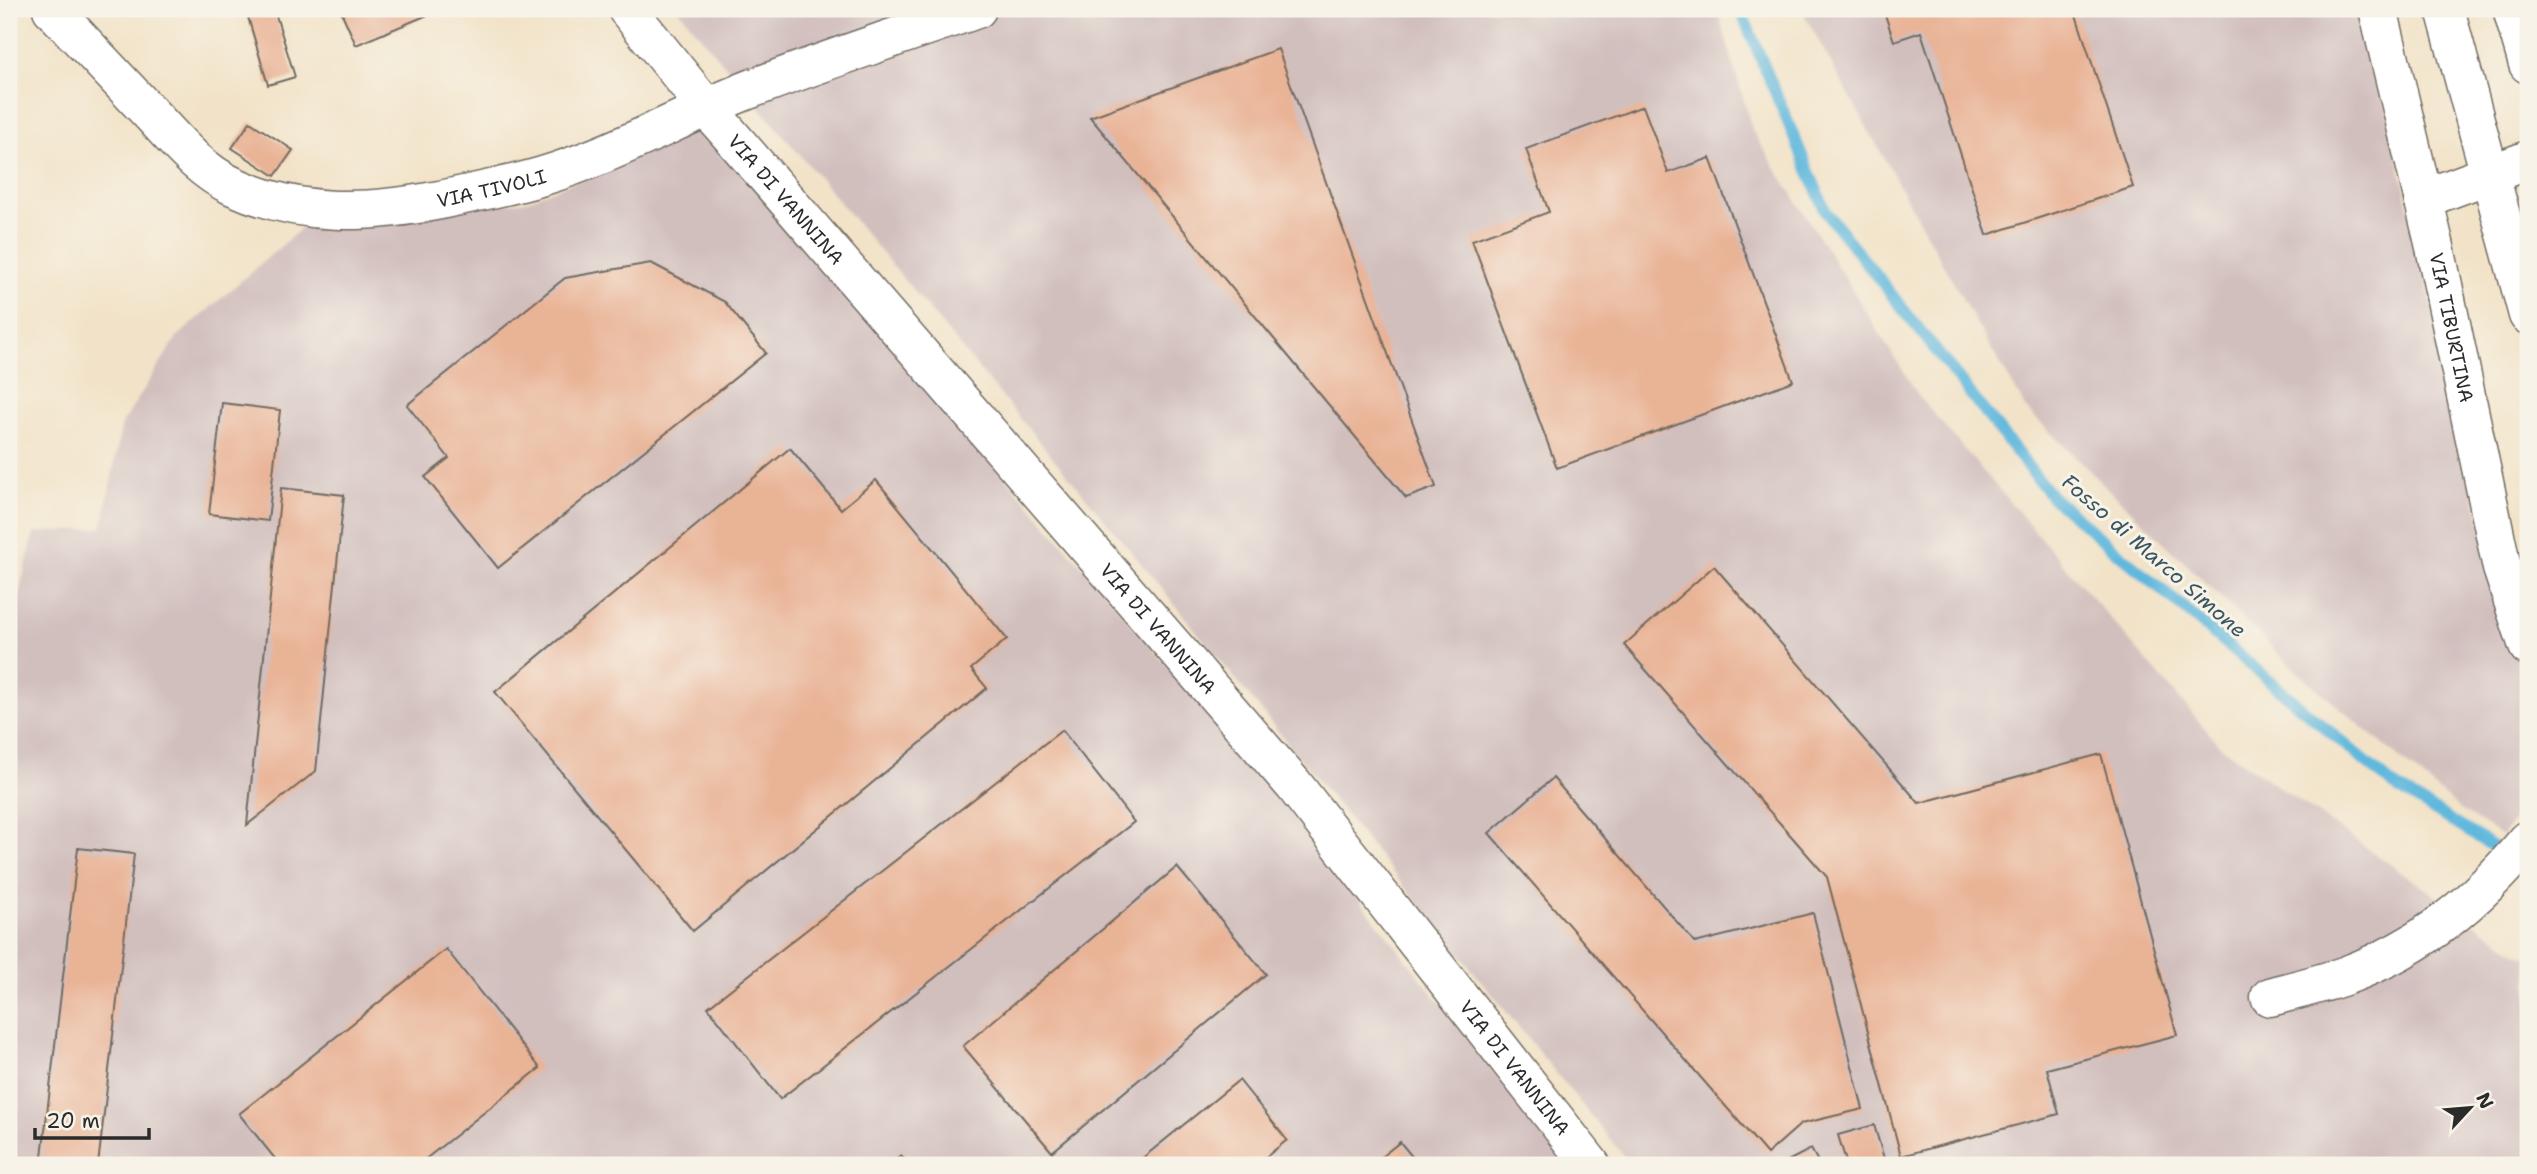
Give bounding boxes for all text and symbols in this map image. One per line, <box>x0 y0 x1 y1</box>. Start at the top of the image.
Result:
street label: VIA DI VANNINA <box>722 129 849 270</box>
street label: VIA TIVOLI <box>435 164 549 213</box>
street label: VIA TIBURTINA <box>2424 250 2479 405</box>
water label: Fosso di Marco Simone <box>2056 468 2252 644</box>
street label: VIA DI VANNINA <box>1094 558 1221 699</box>
street label: VIA DI VANNINA <box>1454 995 1575 1141</box>
north arrow <box>2436 1072 2506 1142</box>
text: N <box>2470 1089 2499 1113</box>
scale bar <box>35 1097 149 1141</box>
text: 20 m <box>46 1107 100 1135</box>

